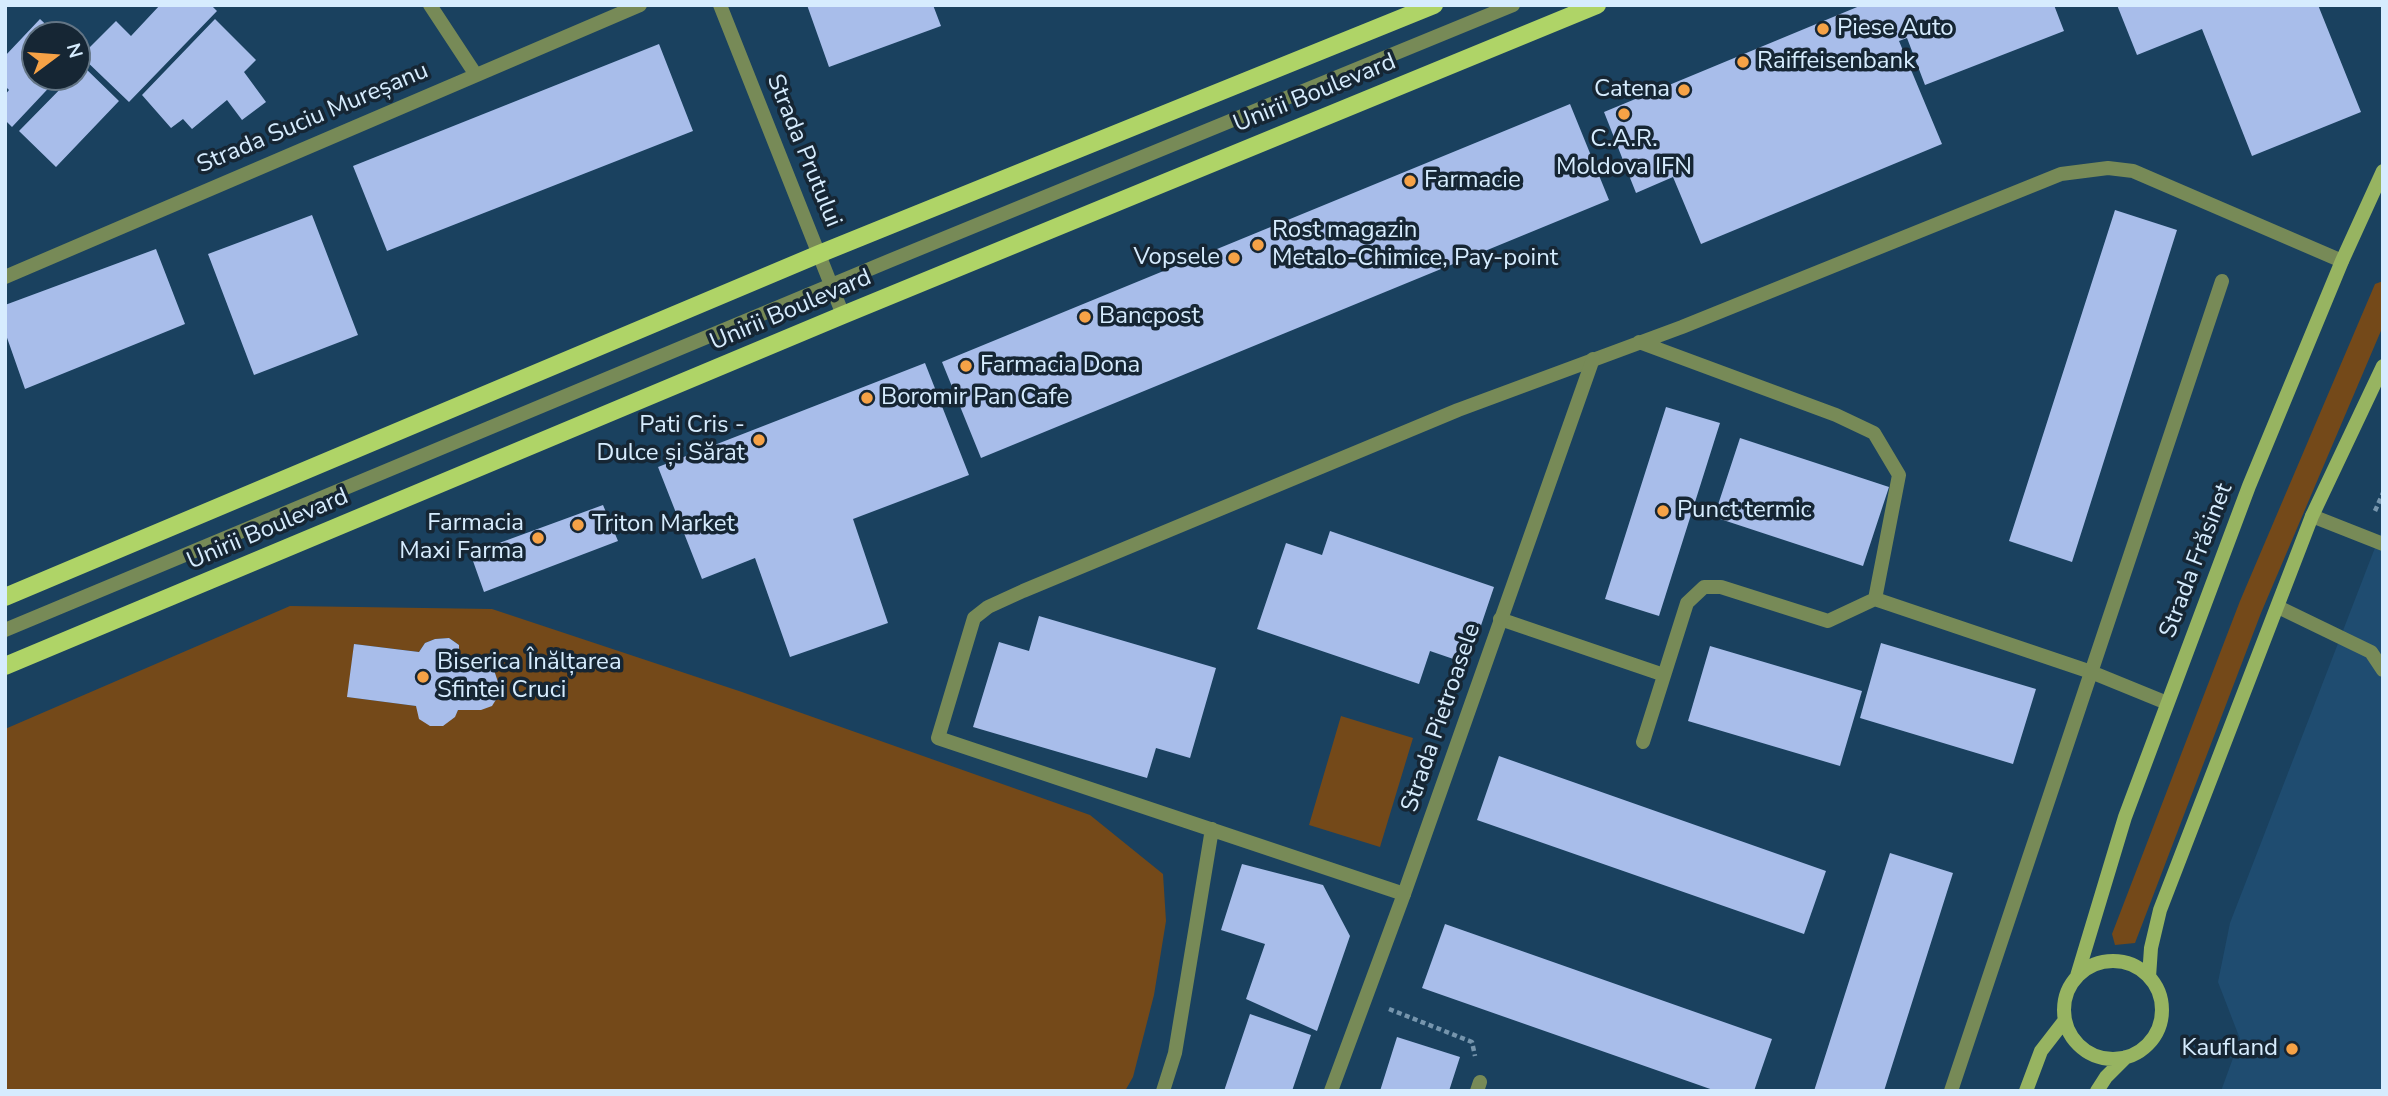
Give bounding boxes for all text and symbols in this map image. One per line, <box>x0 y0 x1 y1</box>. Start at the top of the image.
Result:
place label: Piese Auto <box>1837 15 1954 43</box>
north arrow <box>21 21 91 91</box>
marker: Piese Auto <box>1815 21 1831 37</box>
text: N <box>60 40 89 61</box>
street label: Unirii Boulevard <box>1230 48 1400 140</box>
place label: Raiffeisenbank <box>1757 48 1915 76</box>
marker: Raiffeisenbank <box>1735 54 1751 70</box>
street label: Strada Suciu Mureșanu <box>193 57 433 181</box>
street label: Strada Prutului <box>759 70 847 232</box>
place label: Catena <box>1594 76 1670 104</box>
marker: Catena <box>1676 82 1692 98</box>
marker: C.A.R. Moldova IFN <box>1616 106 1632 122</box>
place label: C.A.R. Moldova IFN <box>1556 126 1692 182</box>
place label: Farmacie <box>1424 167 1521 195</box>
marker: Farmacie <box>1402 173 1418 189</box>
place label: Rost magazin Metalo-Chimice, Pay-point <box>1272 217 1558 273</box>
marker: Rost magazin Metalo-Chimice, Pay-point <box>1250 237 1266 253</box>
place label: Vopsele <box>1133 244 1220 272</box>
marker: Vopsele <box>1226 250 1242 266</box>
street label: Unirii Boulevard <box>706 264 876 358</box>
place label: Bancpost <box>1099 303 1200 331</box>
marker: Bancpost <box>1077 309 1093 325</box>
place label: Farmacia Dona <box>980 352 1140 380</box>
marker: Farmacia Dona <box>958 358 974 374</box>
place label: Boromir Pan Cafe <box>881 384 1069 412</box>
marker: Boromir Pan Cafe <box>859 390 875 406</box>
place label: Pati Cris - Dulce și Sărat <box>597 412 745 468</box>
marker: Pati Cris - Dulce și Sărat <box>751 432 767 448</box>
street label: Strada Frăsinet <box>2154 480 2240 642</box>
street label: Unirii Boulevard <box>183 483 353 577</box>
place label: Punct termic <box>1677 497 1812 525</box>
marker: Punct termic <box>1655 503 1671 519</box>
place label: Farmacia Maxi Farma <box>399 510 524 566</box>
place label: Triton Market <box>592 511 735 539</box>
marker: Triton Market <box>570 517 586 533</box>
marker: Farmacia Maxi Farma <box>530 530 546 546</box>
street label: Strada Pietroasele <box>1396 620 1488 816</box>
place label: Biserica Înălțarea Sfintei Cruci <box>437 649 622 705</box>
marker: Biserica Înălțarea Sfintei Cruci <box>415 669 431 685</box>
place label: Kaufland <box>2181 1035 2278 1063</box>
marker: Kaufland <box>2284 1041 2300 1057</box>

